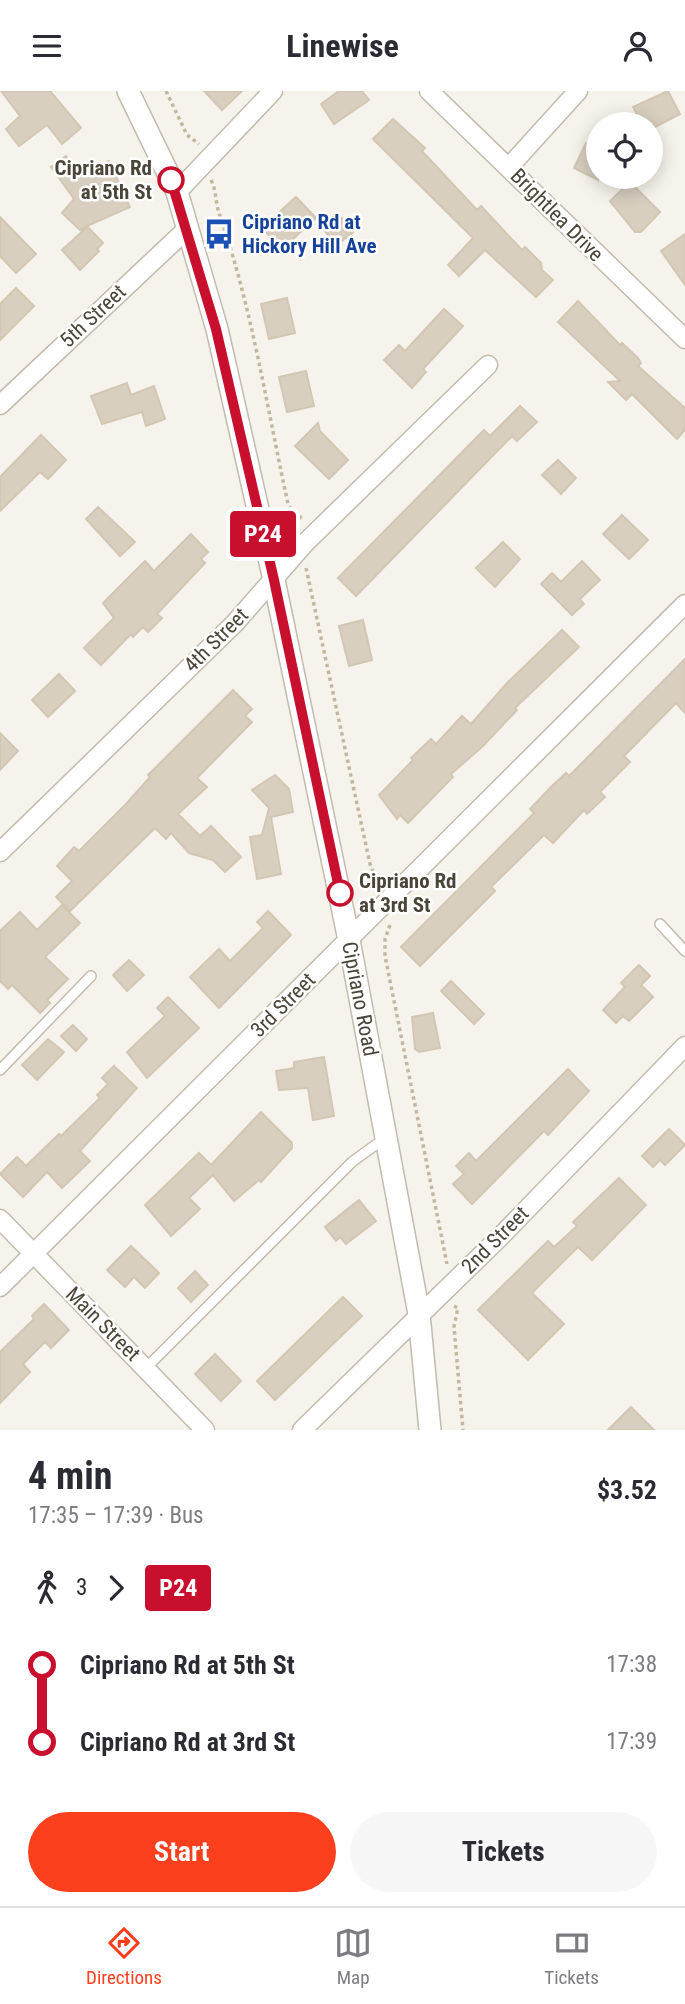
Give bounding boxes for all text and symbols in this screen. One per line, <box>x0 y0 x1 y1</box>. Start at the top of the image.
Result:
icon: menu <box>28 27 66 65</box>
text: Linewise <box>286 27 399 65</box>
icon: person <box>619 27 657 65</box>
map controls <box>586 112 663 189</box>
button: locate <box>586 112 663 189</box>
place label: Cipriano Rd at 5th St <box>55 156 152 204</box>
street label: Brightlea Drive <box>506 164 608 266</box>
marker: Cipriano Rd at 5th St <box>158 167 184 193</box>
place label: Cipriano Rd at Hickory Hill Ave <box>242 210 377 258</box>
bus stop icon: Cipriano Rd at Hickory Hill Ave <box>202 217 236 251</box>
street label: 5th Street <box>55 280 131 352</box>
line badge: P24 <box>223 511 303 557</box>
text: P24 <box>244 520 282 548</box>
street label: 4th Street <box>179 603 253 677</box>
place label: Cipriano Rd at 3rd St <box>359 869 456 917</box>
marker: Cipriano Rd at 3rd St <box>327 880 353 906</box>
street label: Cipriano Road <box>337 940 383 1058</box>
street label: 3rd Street <box>246 968 320 1042</box>
street label: 2nd Street <box>456 1201 534 1279</box>
street label: Main Street <box>61 1282 145 1366</box>
text: 4 min <box>28 1454 112 1498</box>
text: $3.52 <box>597 1475 657 1505</box>
text: 17:35 – 17:39 · Bus <box>28 1502 204 1529</box>
icon: walk <box>28 1569 66 1607</box>
icon: forward <box>97 1569 135 1607</box>
text: 3 <box>76 1574 87 1601</box>
text: P24 <box>159 1574 197 1602</box>
text: Cipriano Rd at 5th St <box>80 1650 295 1680</box>
text: 17:38 <box>606 1651 657 1678</box>
text: Cipriano Rd at 3rd St <box>80 1727 295 1757</box>
text: 17:39 <box>606 1728 657 1755</box>
button: Start <box>28 1812 336 1892</box>
button: Tickets <box>350 1812 657 1892</box>
tab: Directions <box>86 1924 162 1989</box>
tab: Map <box>334 1924 372 1989</box>
tab: Tickets <box>544 1924 599 1989</box>

